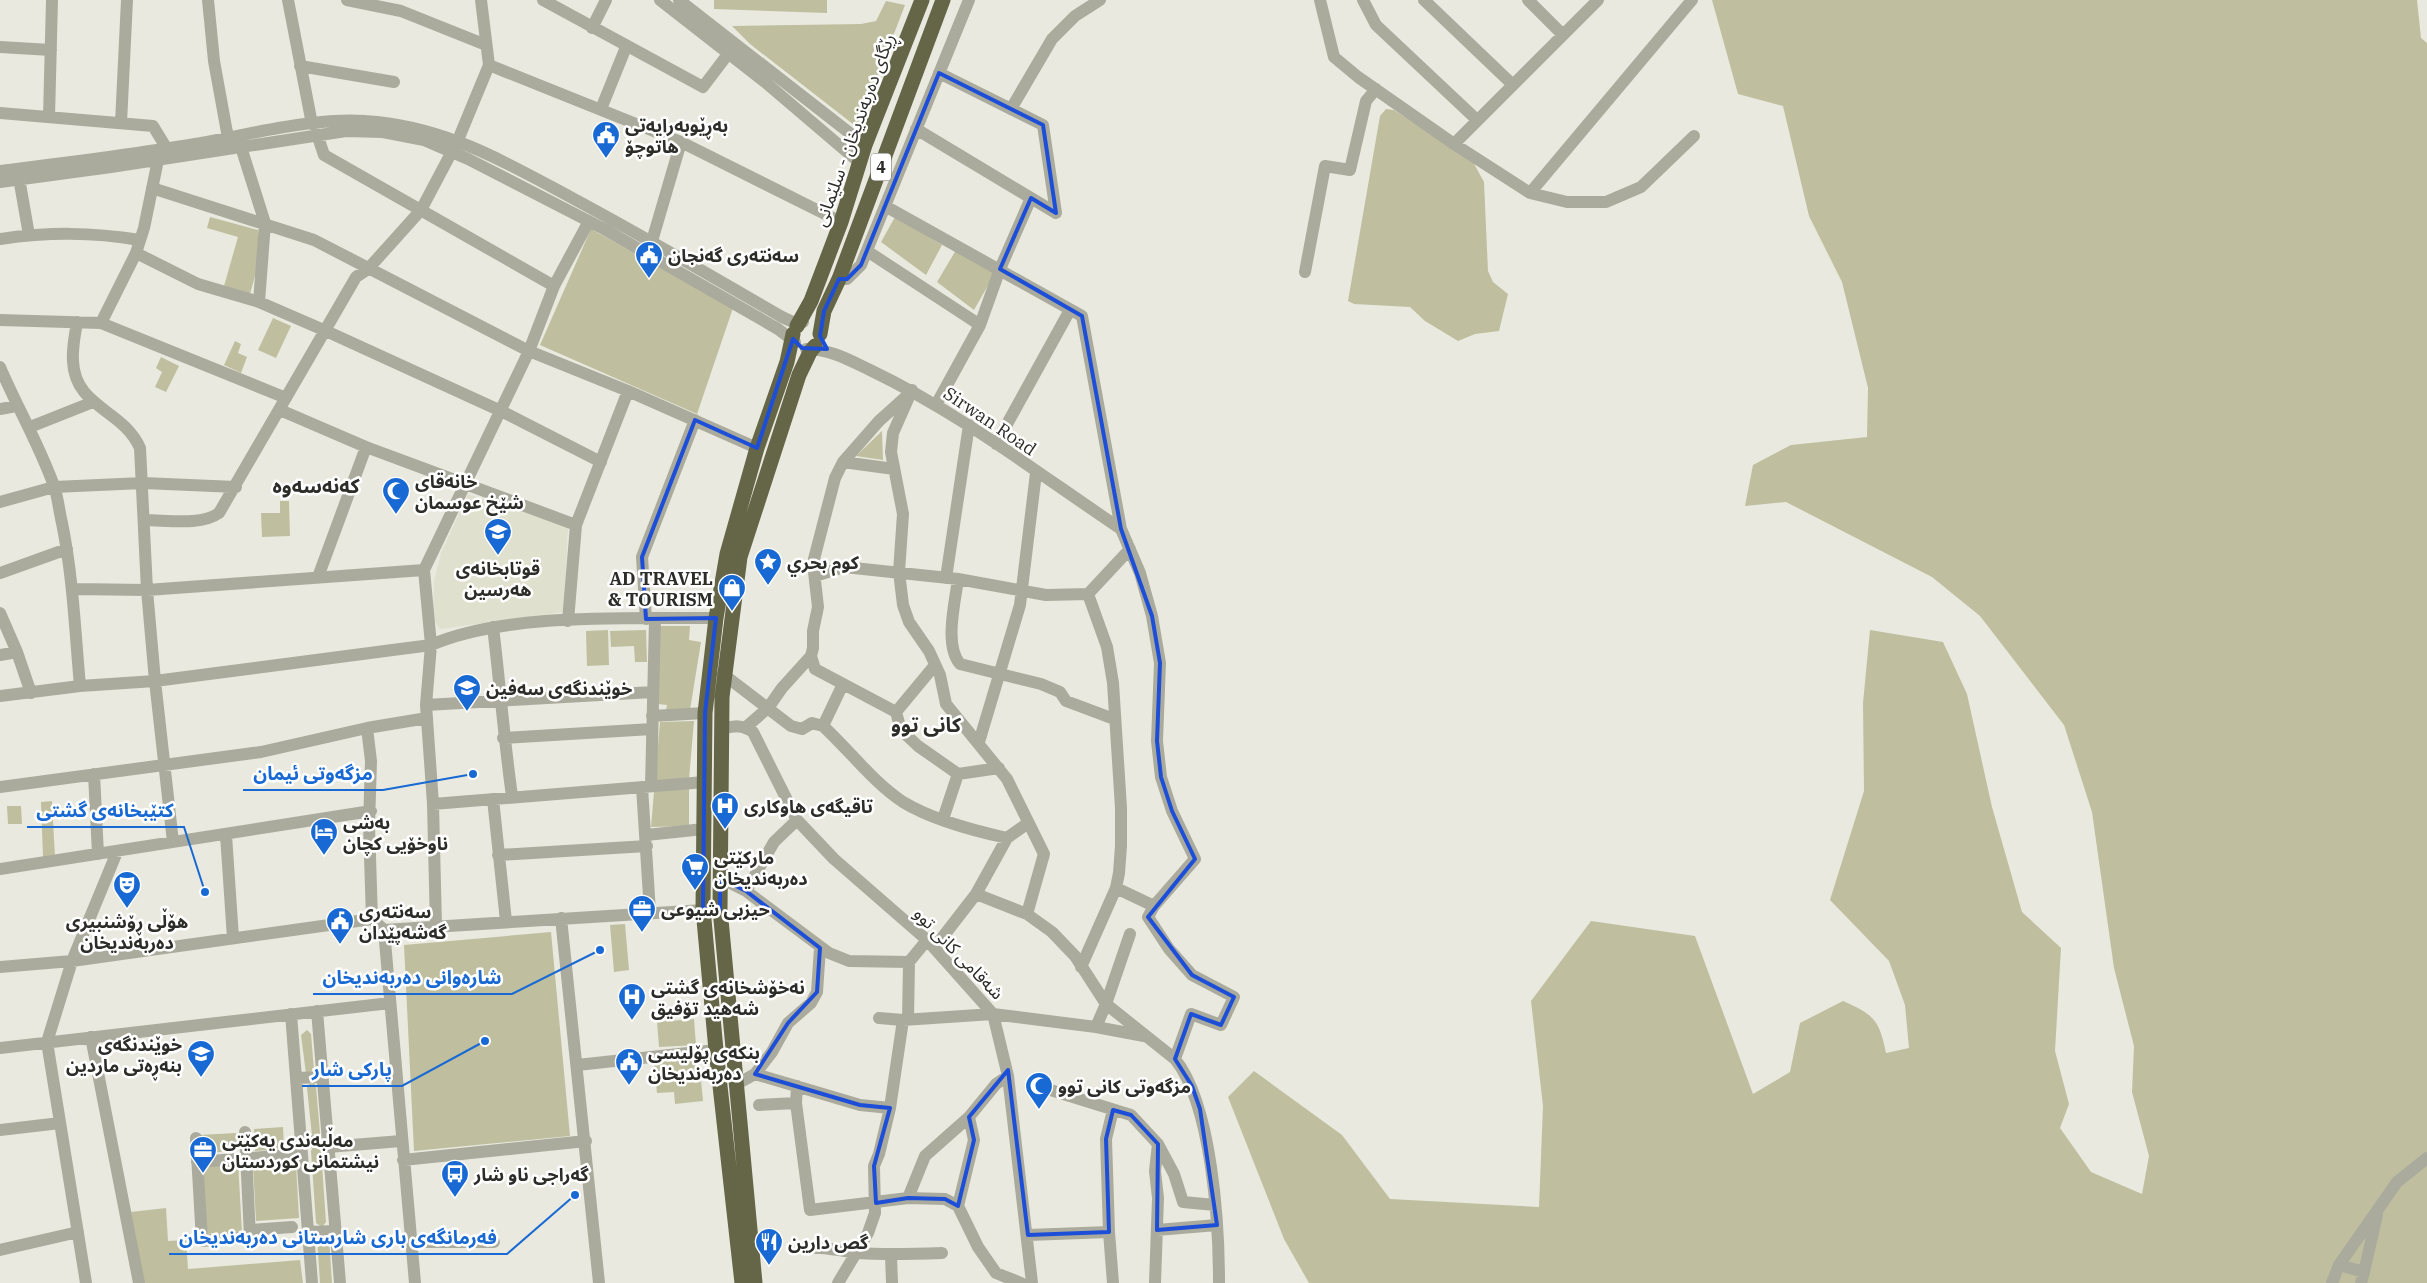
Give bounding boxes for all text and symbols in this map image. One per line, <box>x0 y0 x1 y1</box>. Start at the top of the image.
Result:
street label: ڕێگای دەربەندیخان - سلێمانی <box>808 30 903 231</box>
place label: بەڕێوبەرایەتی هاتوچۆ <box>625 114 728 158</box>
public building icon: بەڕێوبەرایەتی هاتوچۆ <box>591 120 621 159</box>
road number: 4 <box>871 154 891 180</box>
public building icon: سەنتەری گەنجان <box>634 240 664 279</box>
place label: سەنتەری گەنجان <box>668 244 799 267</box>
street label: Sirwan Road <box>939 382 1041 460</box>
place label: خانەقای شێخ عوسمان <box>415 470 524 516</box>
district label: کەنەسەوە <box>272 472 360 499</box>
mosque icon: خانەقای شێخ عوسمان <box>381 476 411 515</box>
school or university icon: قوتابخانەی هەرسین <box>483 517 513 556</box>
place icon: کوم بحري <box>753 547 783 586</box>
place label: کوم بحري <box>787 551 860 577</box>
place label: قوتابخانەی هەرسین <box>456 557 540 601</box>
place label: AD TRAVEL & TOURISM <box>608 567 713 611</box>
shop icon: AD TRAVEL & TOURISM <box>717 573 747 612</box>
school or university icon: خوێندنگەی سەفین <box>452 673 482 712</box>
place label: خوێندنگەی سەفین <box>486 677 632 700</box>
district label: کانی توو <box>891 711 962 738</box>
callout: مزگەوتی ئیمان <box>243 756 383 790</box>
text: مزگەوتی ئیمان <box>253 761 373 785</box>
hospital icon: تاقیگەی هاوکاری <box>710 791 740 830</box>
callout: کتێبخانەی گشتی <box>27 793 184 827</box>
place label: تاقیگەی هاوکاری <box>744 795 874 818</box>
text: کتێبخانەی گشتی <box>36 798 174 822</box>
place label: بەشی ناوخۆیی کچان <box>343 811 448 855</box>
hotel icon: بەشی ناوخۆیی کچان <box>309 817 339 856</box>
place label: مارکێتی دەربەندیخان <box>714 846 808 890</box>
supermarket icon: مارکێتی دەربەندیخان <box>680 852 710 891</box>
theatre icon: هۆڵی ڕۆشنبیری دەربەندیخان <box>112 870 142 909</box>
office icon: حیزبی شیوعی <box>627 894 657 933</box>
place label: حیزبی شیوعی <box>661 898 770 921</box>
place label: سەنتەری گەشەپێدان <box>359 900 447 944</box>
street label: شەقامی کانی توو <box>909 902 1009 1004</box>
public building icon: سەنتەری گەشەپێدان <box>325 906 355 945</box>
place label: هۆڵی ڕۆشنبیری دەربەندیخان <box>66 908 188 954</box>
callout: شارەوانی دەربەندیخان <box>313 960 512 994</box>
text: شارەوانی دەربەندیخان <box>322 965 502 989</box>
place label: نەخۆشخانەی گشتی شەهید تۆفیق <box>651 976 805 1020</box>
hospital icon: نەخۆشخانەی گشتی شەهید تۆفیق <box>617 982 647 1021</box>
place label: خوێندنگەی بنەڕەتی ماردین <box>66 1033 182 1080</box>
school or university icon: خوێندنگەی بنەڕەتی ماردین <box>186 1039 216 1078</box>
place label: بنکەی پۆلیسی دەربەندیخان <box>648 1041 760 1085</box>
public building icon: بنکەی پۆلیسی دەربەندیخان <box>614 1047 644 1086</box>
callout: پاركى شار <box>302 1052 402 1086</box>
text: پاركى شار <box>311 1057 392 1082</box>
mosque icon: مزگەوتی کانی توو <box>1024 1071 1054 1110</box>
place label: مزگەوتی کانی توو <box>1058 1075 1191 1098</box>
place label: مەڵبەندی یەکێتی نیشتمانی کوردستان <box>222 1127 379 1173</box>
office icon: مەڵبەندی یەکێتی نیشتمانی کوردستان <box>188 1135 218 1174</box>
bus stop icon: گەراجی ناو شار <box>440 1159 470 1198</box>
place label: گەراجی ناو شار <box>473 1163 589 1186</box>
callout: فەرمانگەی باری شارستانی دەربەندیخان <box>169 1220 507 1254</box>
text: فەرمانگەی باری شارستانی دەربەندیخان <box>179 1225 497 1249</box>
restaurant icon: گص دارین <box>754 1227 784 1266</box>
place label: گص دارین <box>788 1231 869 1254</box>

